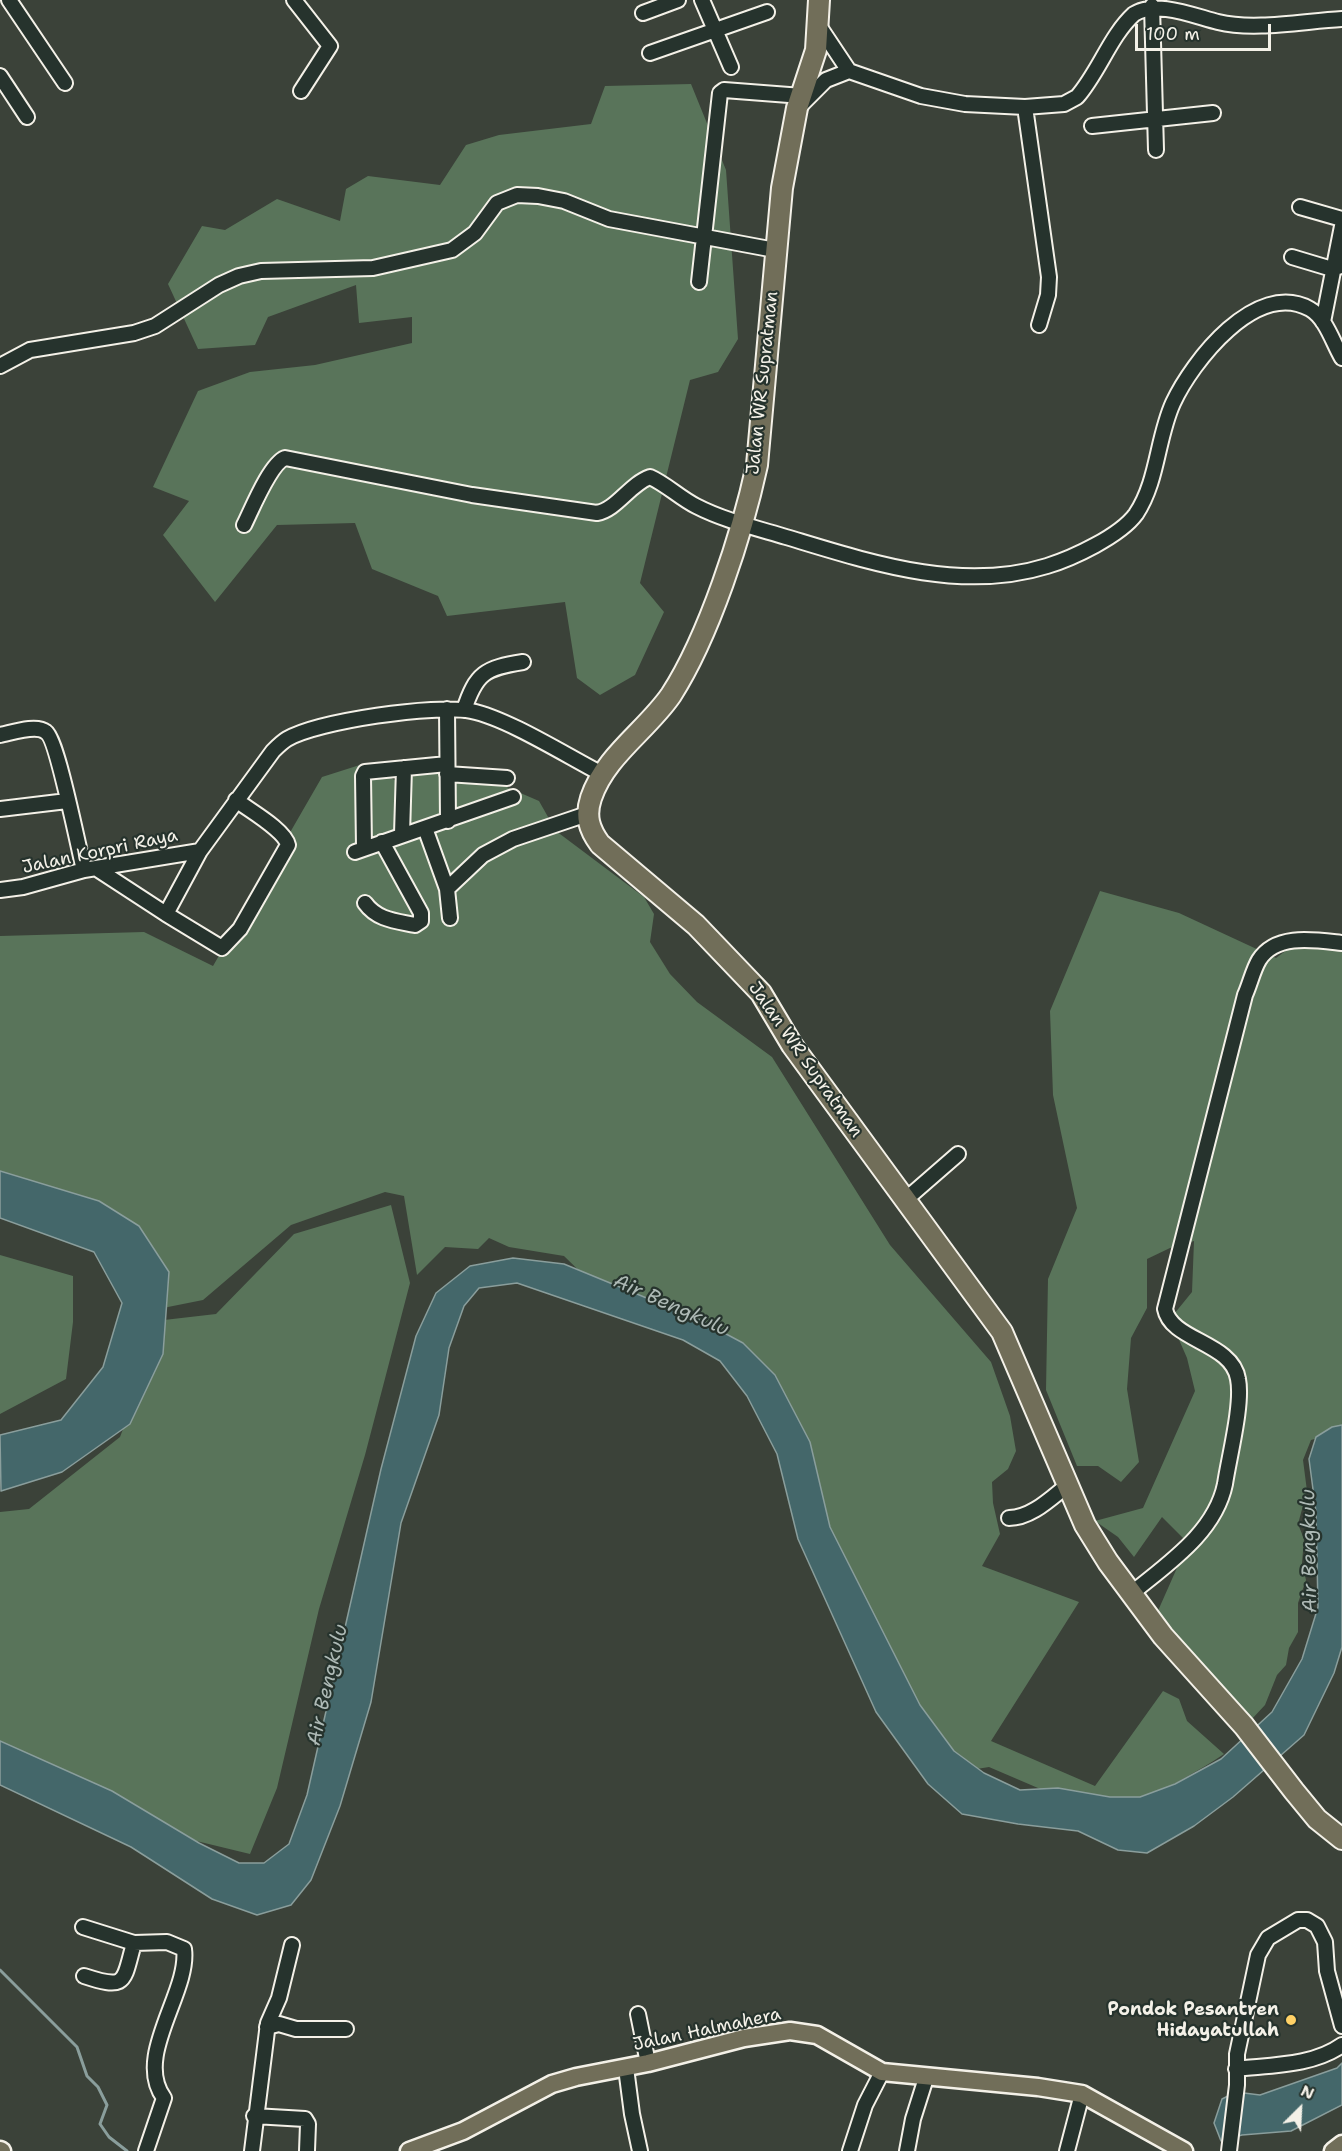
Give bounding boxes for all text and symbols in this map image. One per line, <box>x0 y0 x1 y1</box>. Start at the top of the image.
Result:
scale bar <box>1138 12 1274 50</box>
text: 100 m <box>1146 22 1200 46</box>
street label: Jalan WR Supratman <box>743 290 783 476</box>
street label: Jalan Korpri Raya <box>20 825 180 879</box>
street label: Jalan WR Supratman <box>743 978 867 1142</box>
water label: Air Bengkulu <box>610 1270 732 1342</box>
water label: Air Bengkulu <box>1297 1489 1323 1613</box>
water label: Air Bengkulu <box>302 1622 354 1748</box>
place label: Pondok Pesantren Hidayatullah <box>1108 1999 1279 2042</box>
street label: Jalan Halmahera <box>631 2004 783 2056</box>
marker: Pondok Pesantren Hidayatullah <box>1284 2013 1298 2027</box>
north arrow <box>1270 2079 1330 2139</box>
text: N <box>1297 2080 1318 2104</box>

